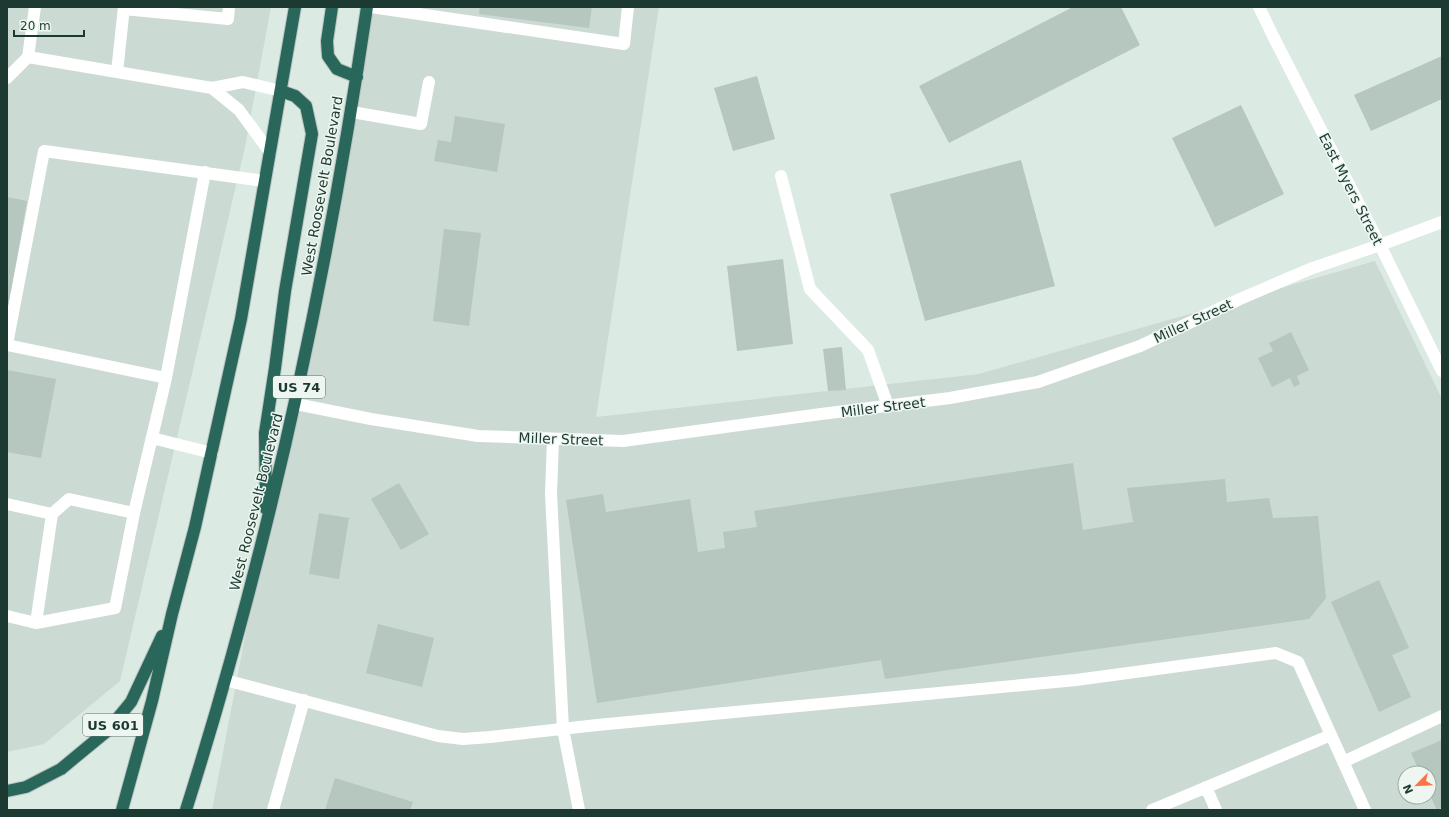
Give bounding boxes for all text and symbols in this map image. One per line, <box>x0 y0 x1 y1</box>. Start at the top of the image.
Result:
scale bar <box>14 12 84 38</box>
text: 20 m <box>20 19 51 33</box>
street label: West Roosevelt Boulevard <box>298 95 346 277</box>
street label: East Myers Street <box>1316 130 1386 248</box>
street label: Miller Street <box>1151 296 1235 346</box>
road number: US 74 <box>273 376 325 398</box>
street label: Miller Street <box>840 394 927 420</box>
street label: West Roosevelt Boulevard <box>226 412 286 592</box>
street label: Miller Street <box>518 430 604 448</box>
road number: US 601 <box>83 714 143 736</box>
north arrow <box>1397 765 1437 805</box>
text: N <box>1401 782 1416 796</box>

